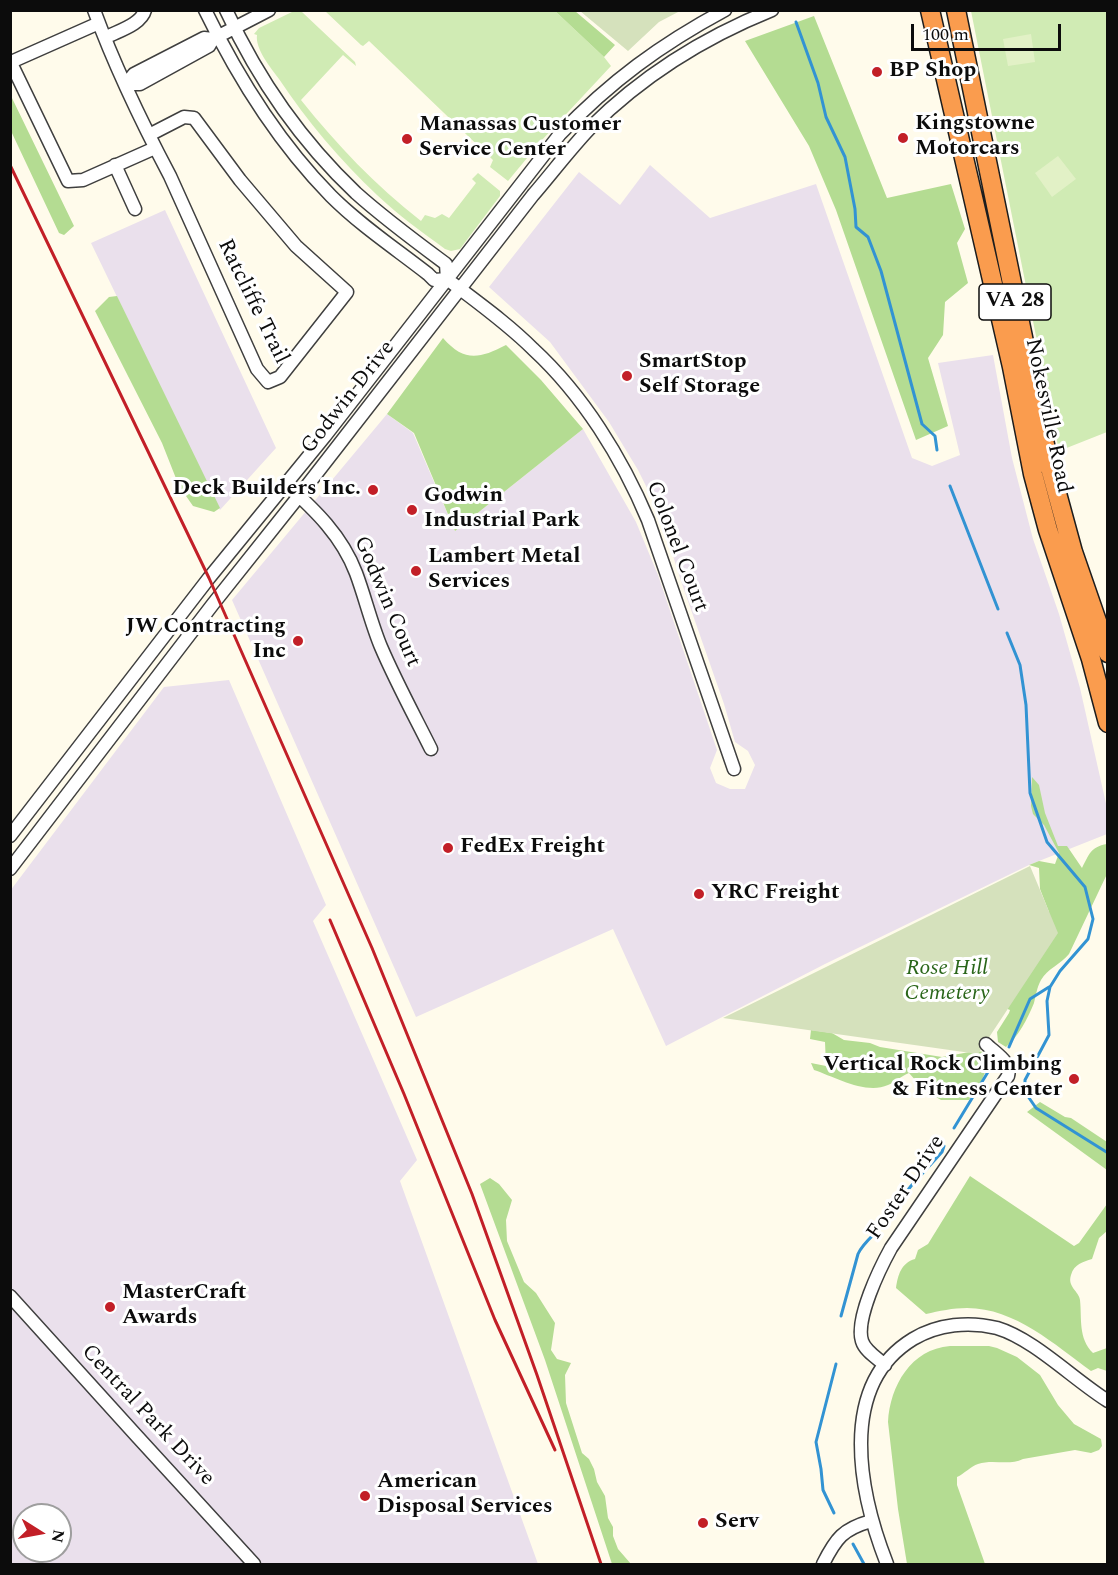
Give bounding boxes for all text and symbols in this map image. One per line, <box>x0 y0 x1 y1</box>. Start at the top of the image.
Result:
scale bar <box>914 12 1064 50</box>
text: 100 m <box>922 21 969 48</box>
place label: BP Shop <box>889 59 976 85</box>
marker: BP Shop <box>870 65 884 79</box>
place label: Kingstowne Motorcars <box>915 112 1035 164</box>
place label: Manassas Customer Service Center <box>419 113 621 164</box>
marker: Kingstowne Motorcars <box>896 131 910 145</box>
marker: Manassas Customer Service Center <box>400 132 414 146</box>
street label: Ratcliffe Trail <box>210 235 294 369</box>
road number: VA 28 <box>979 284 1051 320</box>
street label: Godwin Drive <box>296 336 402 460</box>
street label: Nokesville Road <box>1018 336 1076 496</box>
place label: SmartStop Self Storage <box>639 350 760 402</box>
marker: SmartStop Self Storage <box>620 369 634 383</box>
place label: Deck Builders Inc. <box>173 477 361 503</box>
street label: Colonel Court <box>639 478 713 616</box>
marker: Deck Builders Inc. <box>366 483 380 497</box>
place label: Godwin Industrial Park <box>424 484 580 536</box>
marker: Godwin Industrial Park <box>405 503 419 517</box>
street label: Godwin Court <box>347 533 425 671</box>
place label: Lambert Metal Services <box>428 545 580 596</box>
marker: Lambert Metal Services <box>409 564 423 578</box>
place label: JW Contracting Inc <box>126 615 286 666</box>
marker: JW Contracting Inc <box>291 634 305 648</box>
place label: FedEx Freight <box>460 835 605 861</box>
marker: FedEx Freight <box>441 841 455 855</box>
place label: YRC Freight <box>711 881 840 907</box>
marker: YRC Freight <box>692 887 706 901</box>
park label: Rose Hill Cemetery <box>904 957 990 1008</box>
place label: Vertical Rock Climbing & Fitness Center <box>823 1053 1062 1104</box>
marker: Vertical Rock Climbing & Fitness Center <box>1067 1072 1081 1086</box>
street label: Foster Drive <box>862 1131 952 1245</box>
place label: MasterCraft Awards <box>122 1281 246 1332</box>
marker: MasterCraft Awards <box>103 1300 117 1314</box>
street label: Central Park Drive <box>75 1340 219 1492</box>
place label: American Disposal Services <box>377 1470 553 1522</box>
marker: American Disposal Services <box>358 1489 372 1503</box>
north arrow <box>12 1503 72 1563</box>
place label: Serv <box>715 1510 759 1536</box>
marker: Serv <box>696 1516 710 1530</box>
text: N <box>45 1527 71 1545</box>

